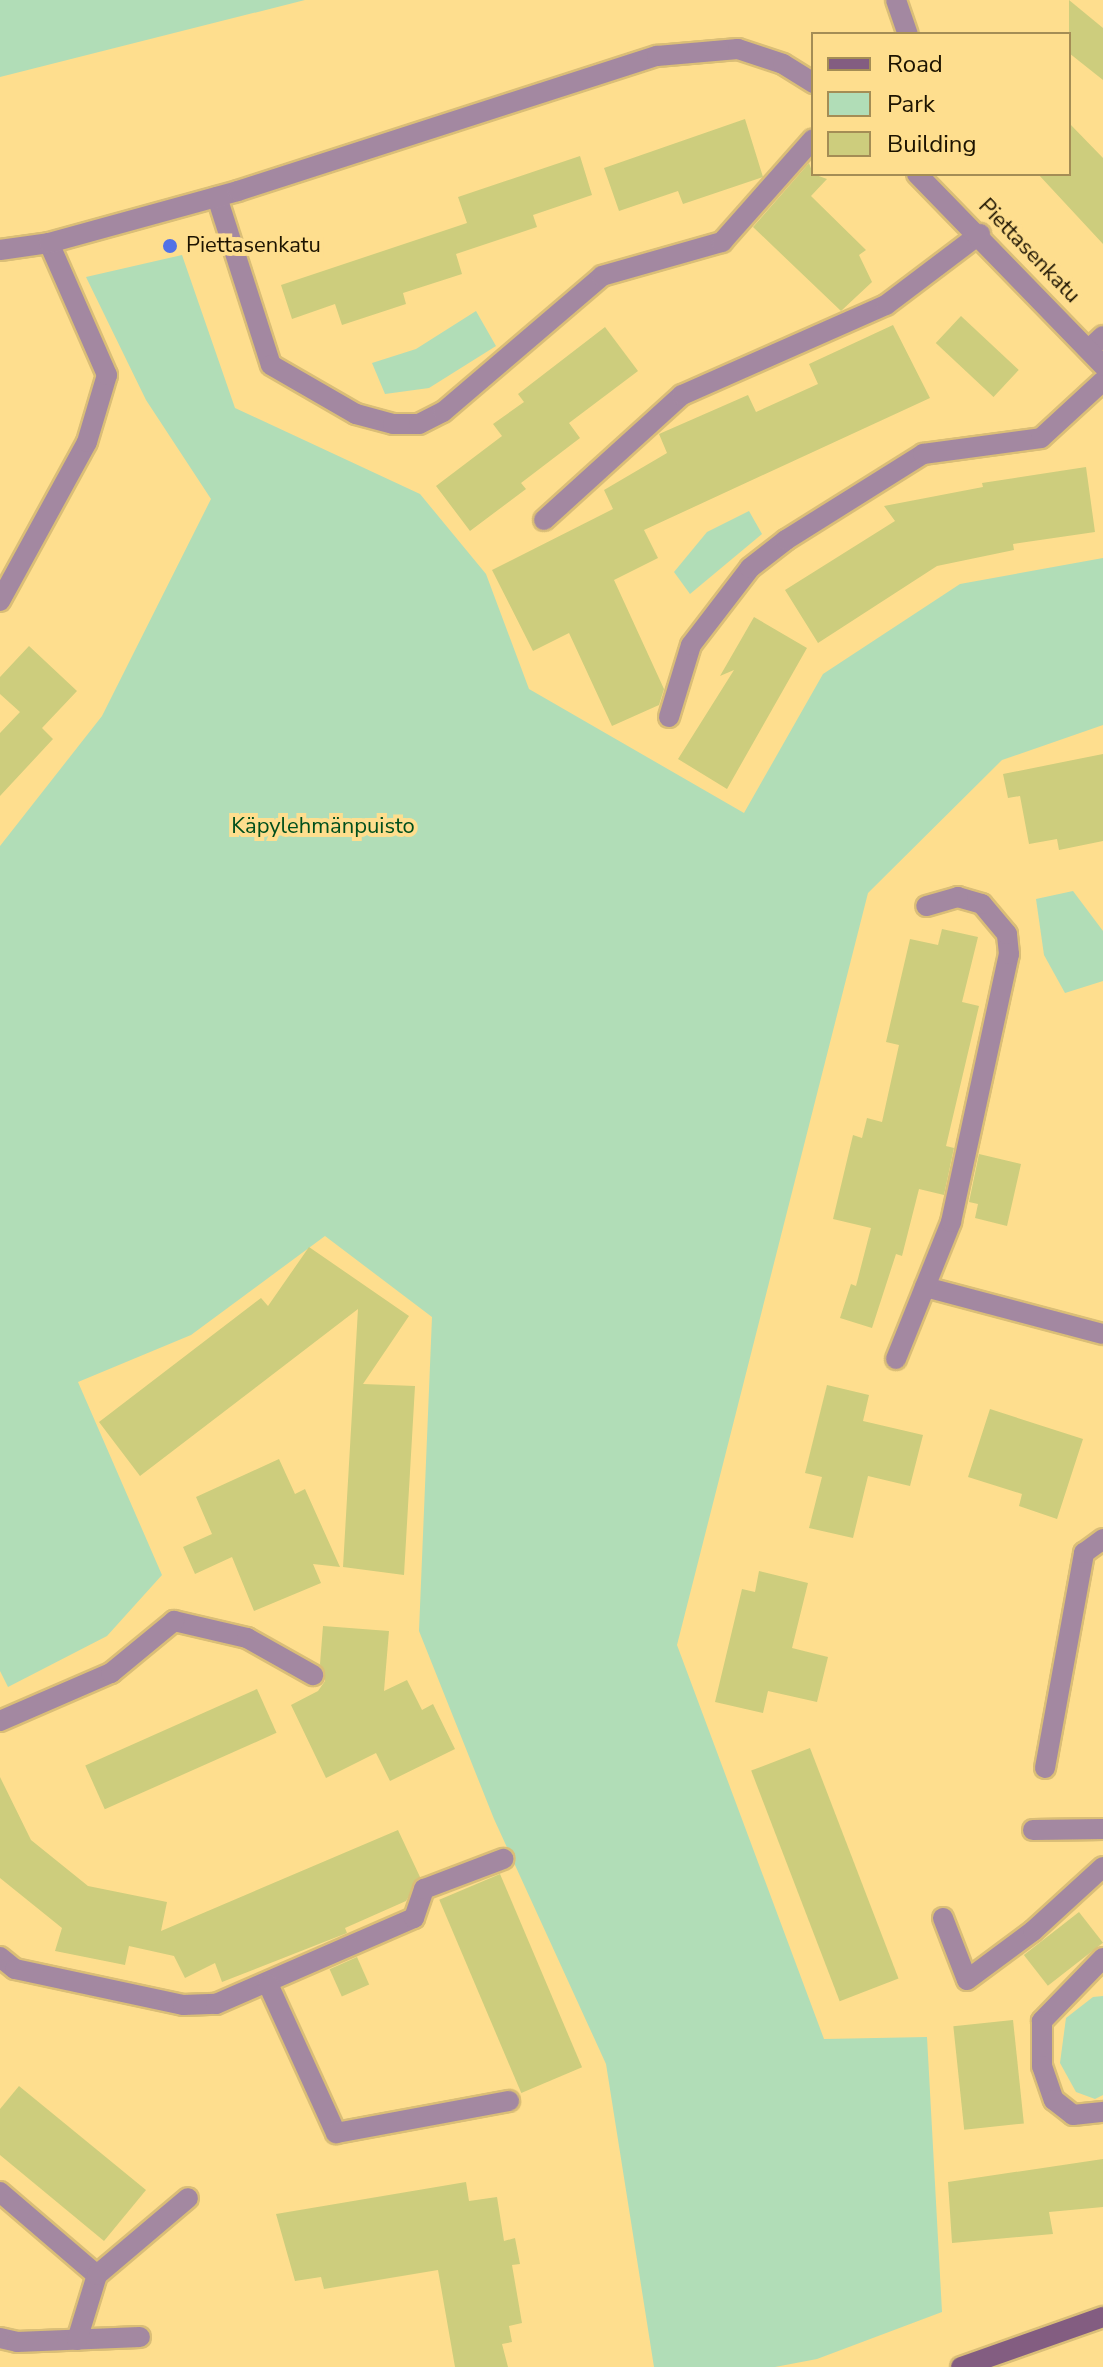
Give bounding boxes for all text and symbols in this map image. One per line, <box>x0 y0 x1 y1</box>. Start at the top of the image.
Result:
legend <box>811 32 1071 176</box>
text: Road <box>887 48 943 80</box>
text: Park <box>887 88 935 120</box>
text: Building <box>887 128 977 160</box>
street label: Piettasenkatu <box>973 193 1085 309</box>
place label: Piettasenkatu <box>186 233 321 259</box>
marker: Piettasenkatu <box>161 237 179 255</box>
park label: Käpylehmänpuisto <box>231 814 415 840</box>

